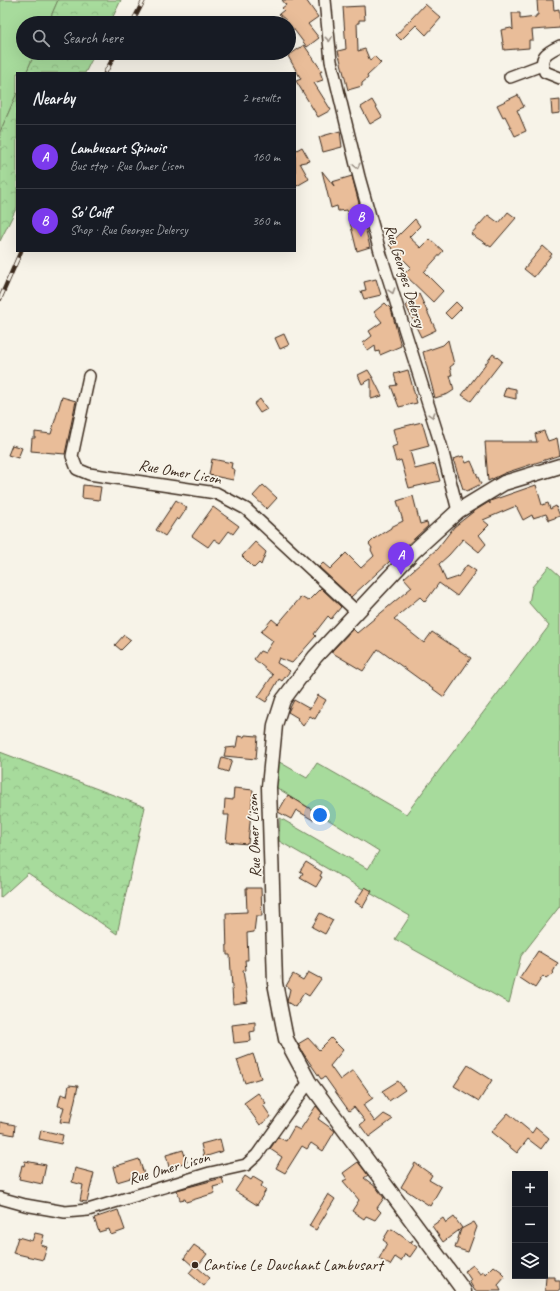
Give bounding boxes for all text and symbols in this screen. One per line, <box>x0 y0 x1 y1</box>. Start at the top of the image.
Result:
search box <box>16 16 296 60</box>
icon: search <box>30 27 52 49</box>
text: Search here <box>62 29 123 48</box>
one-way arrow <box>324 36 333 42</box>
text: Nearby <box>32 88 75 109</box>
text: 2 results <box>242 90 280 106</box>
text: Lambusart Spinois <box>70 139 166 158</box>
text: A <box>42 149 48 165</box>
text: 160 m <box>252 149 280 165</box>
text: Bus stop · Rue Omer Lison <box>70 158 184 174</box>
one-way arrow <box>352 163 360 169</box>
text: So' Coiff <box>70 203 111 222</box>
pin: B <box>348 204 374 237</box>
text: B <box>42 213 48 229</box>
text: 360 m <box>252 213 280 229</box>
text: Shop · Rue Georges Delersy <box>70 222 188 238</box>
street label: Rue Georges Delersy <box>380 222 431 332</box>
one-way arrow <box>388 287 396 294</box>
one-way arrow <box>427 411 435 418</box>
street label: Rue Omer Lison <box>137 455 224 489</box>
pin: A <box>388 542 414 575</box>
street label: Rue Omer Lison <box>243 793 265 878</box>
your location <box>310 805 330 825</box>
street label: Rue Omer Lison <box>126 1147 213 1189</box>
map controls <box>512 1171 548 1279</box>
button: + <box>512 1171 548 1207</box>
button: − <box>512 1207 548 1243</box>
button: layers <box>512 1243 548 1279</box>
place label: Cantine Le Dauchant Lambusart <box>203 1255 385 1275</box>
marker: Cantine Le Dauchant Lambusart <box>190 1260 200 1270</box>

